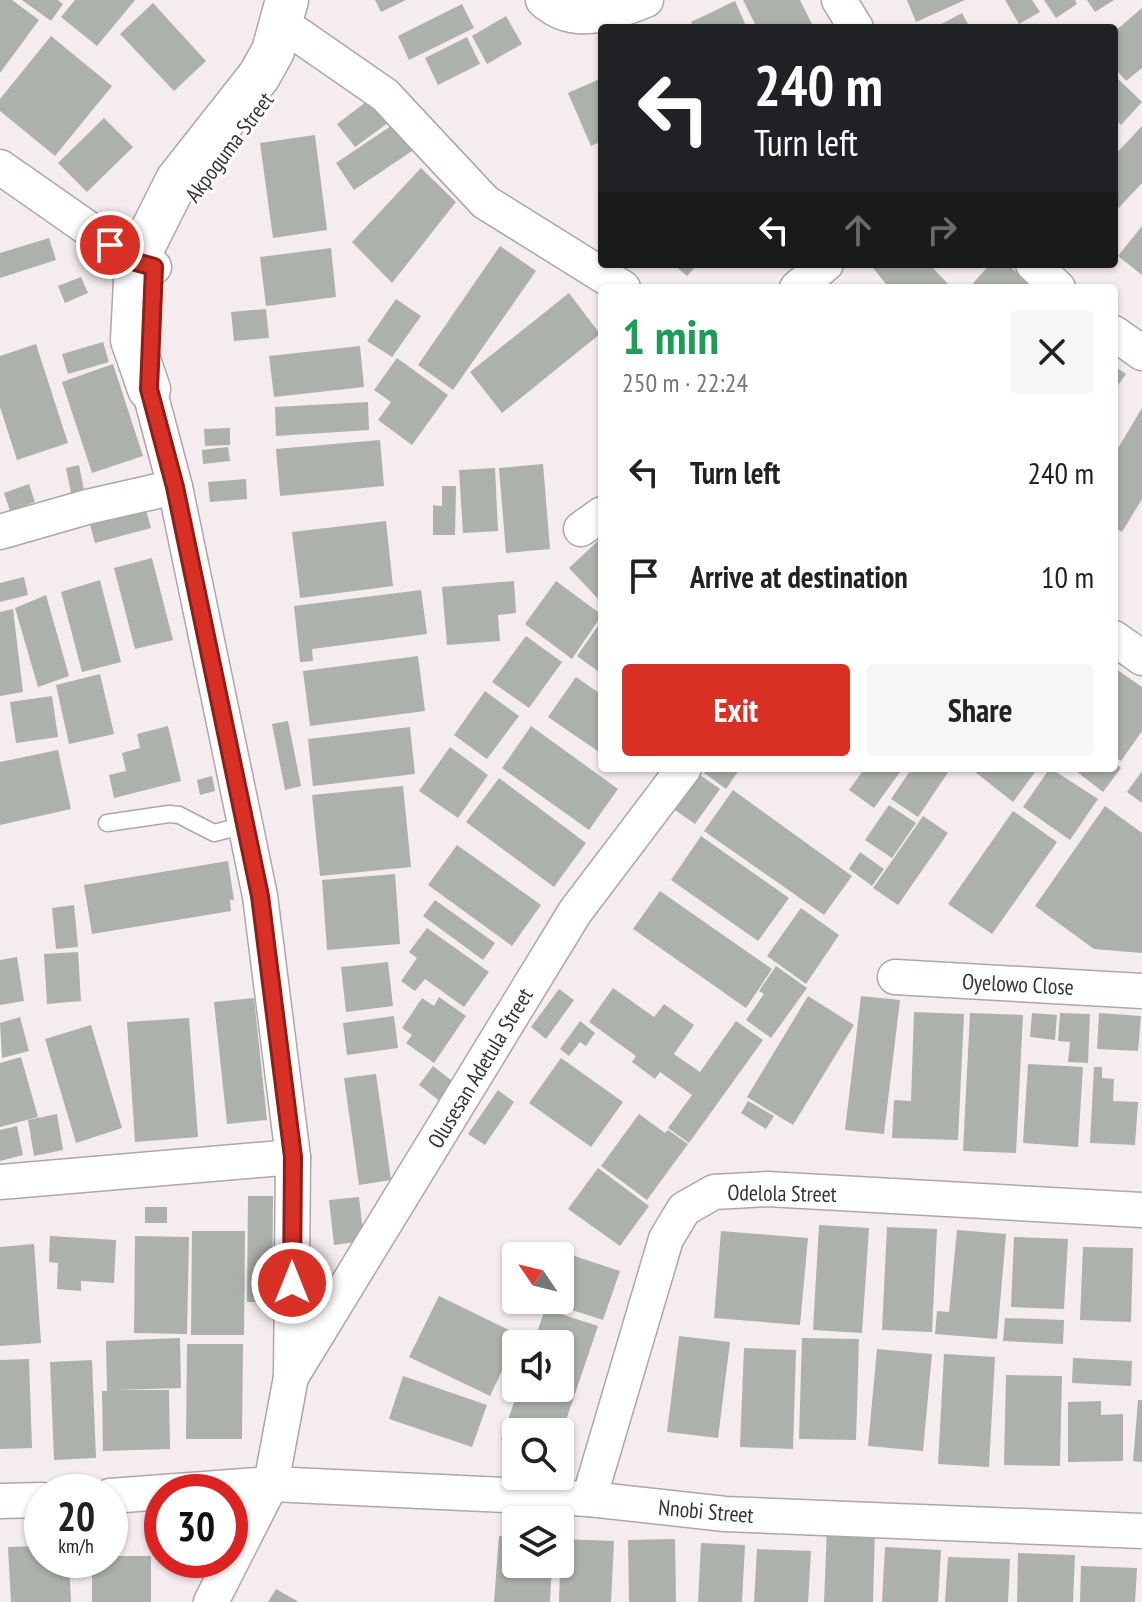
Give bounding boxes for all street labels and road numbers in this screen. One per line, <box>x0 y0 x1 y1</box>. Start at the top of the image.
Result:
street label: Akpoguma Street <box>179 87 279 207</box>
street label: Oyelowo Close <box>961 967 1075 1001</box>
street label: Olusesan Adetula Street <box>421 983 539 1153</box>
street label: Odelola Street <box>727 1178 837 1208</box>
street label: Nnobi Street <box>657 1493 755 1529</box>

